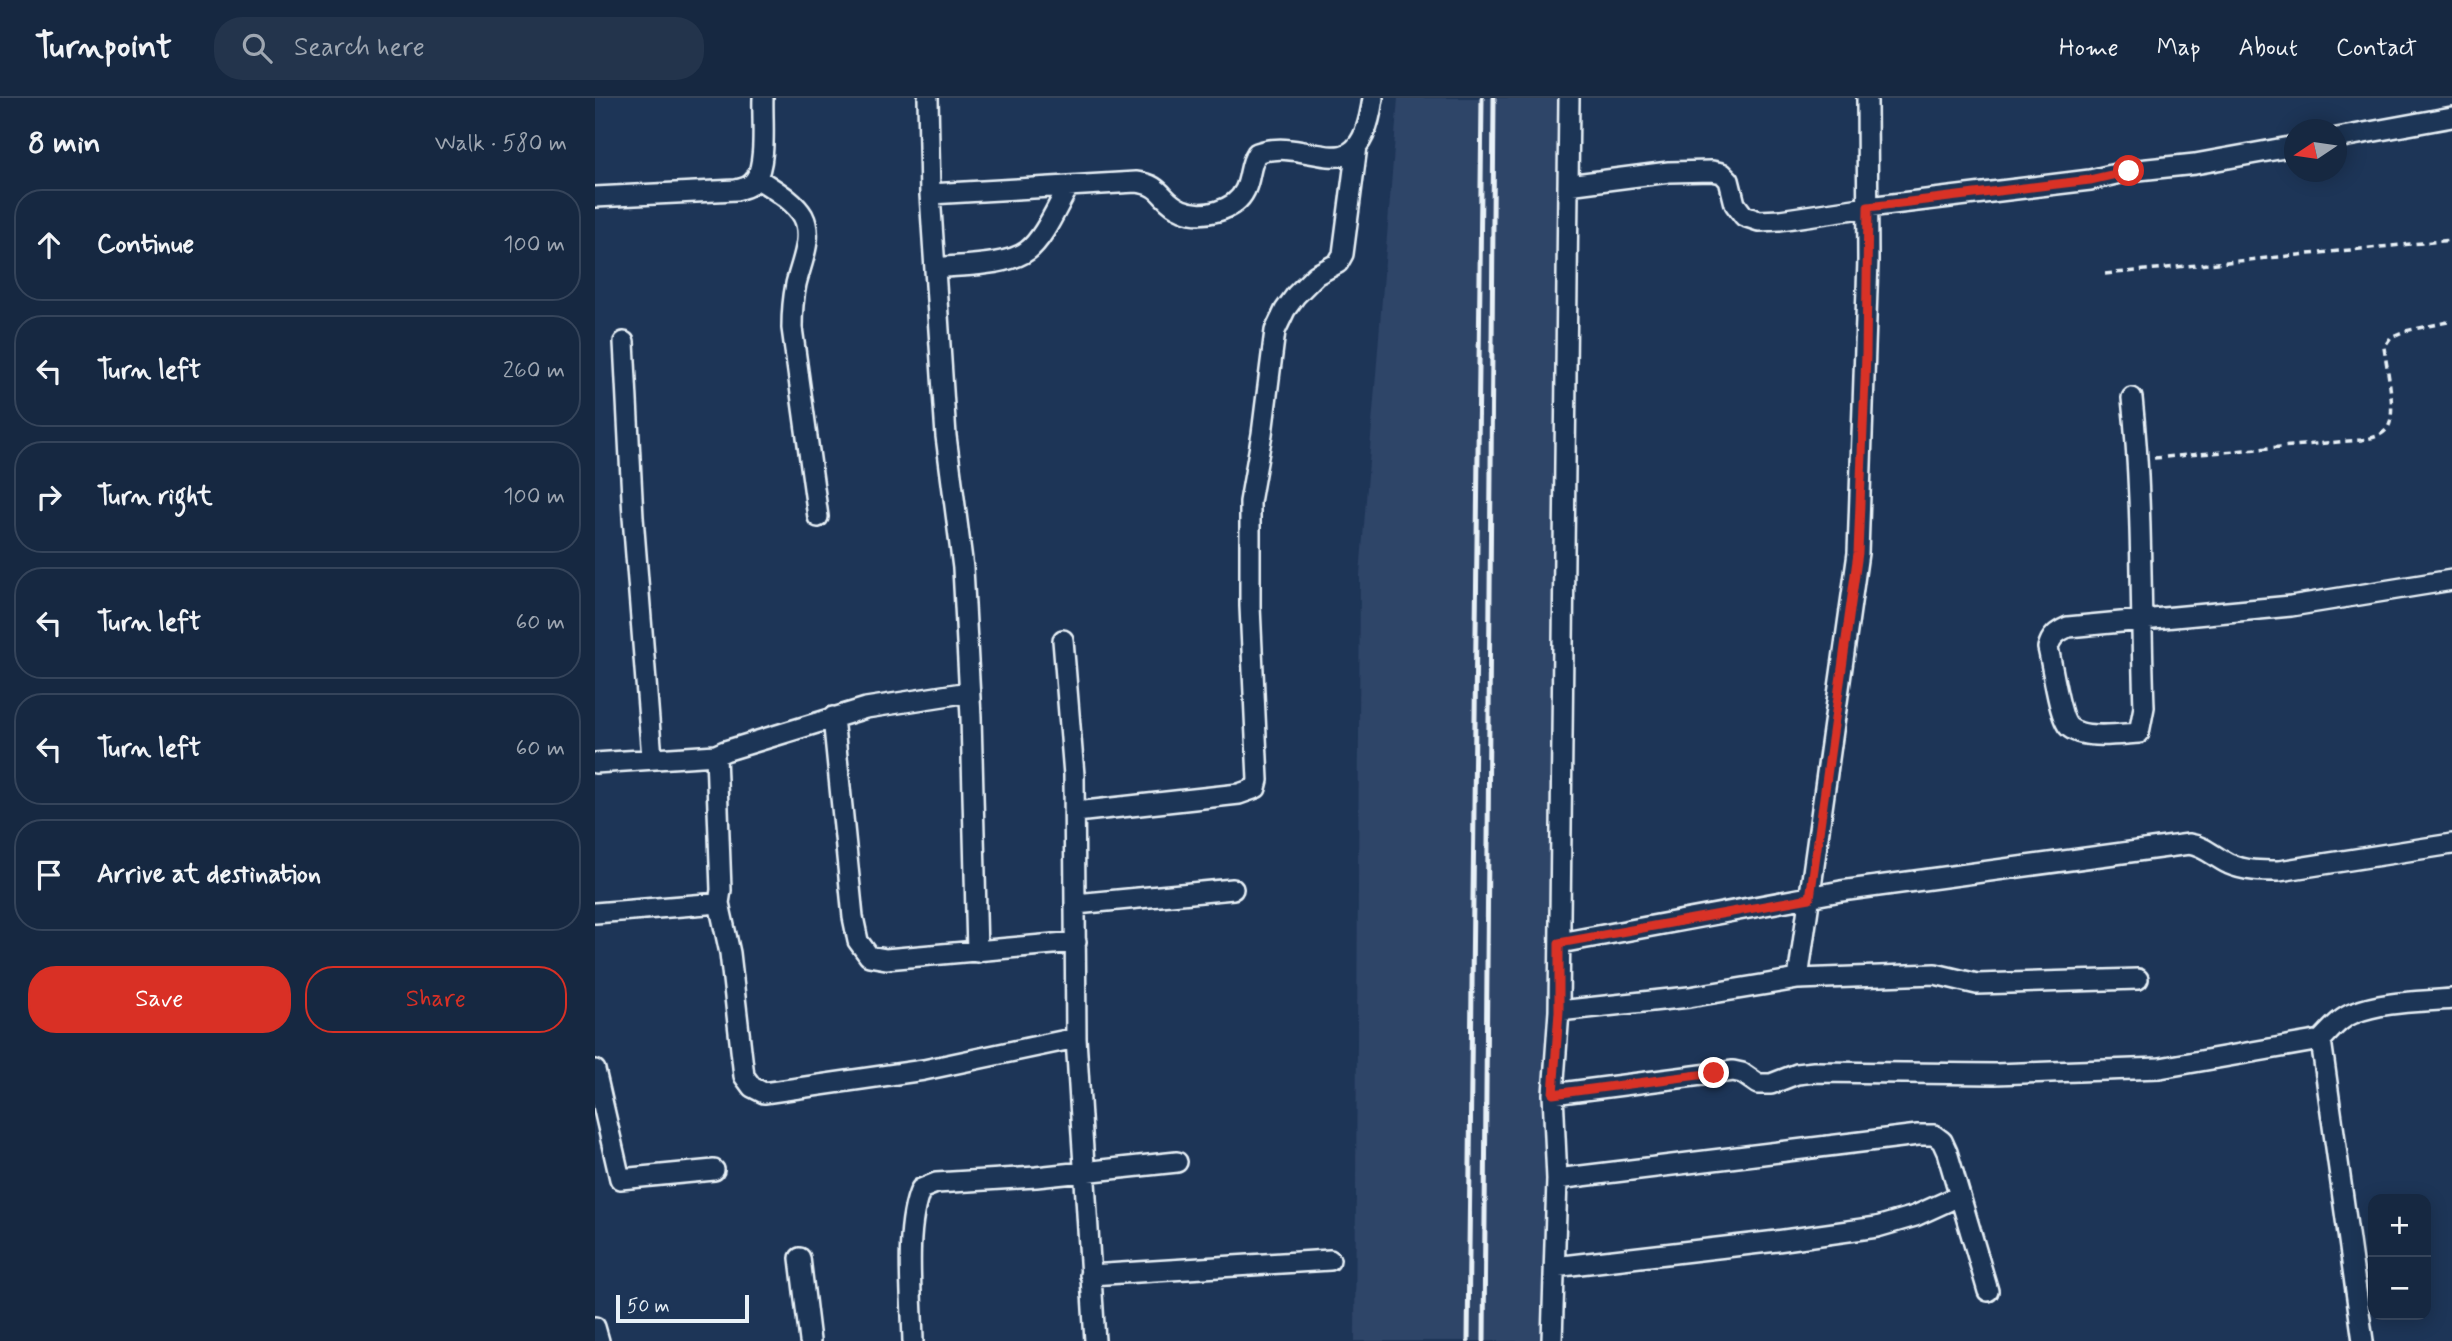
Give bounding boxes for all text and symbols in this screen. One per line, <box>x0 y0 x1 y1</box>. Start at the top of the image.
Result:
search box <box>214 17 704 80</box>
text: Turnpoint <box>35 26 172 70</box>
icon: search <box>238 29 276 67</box>
text: Search here <box>294 31 425 65</box>
text: Home <box>2059 33 2119 64</box>
text: Map <box>2157 33 2201 64</box>
text: About <box>2239 33 2298 64</box>
text: Contact <box>2336 33 2417 64</box>
north arrow <box>2284 119 2347 182</box>
text: 8 min <box>28 124 101 163</box>
text: Walk · 580 m <box>435 129 567 159</box>
route start <box>2113 155 2144 186</box>
icon: ahead <box>30 226 68 264</box>
text: Continue <box>97 228 194 262</box>
text: 100 m <box>503 230 565 260</box>
icon: left <box>30 352 68 390</box>
text: Turn left <box>97 354 201 388</box>
text: 260 m <box>503 356 565 386</box>
icon: right <box>30 478 68 516</box>
text: Turn right <box>97 480 213 514</box>
text: 100 m <box>503 482 565 512</box>
icon: left <box>30 604 68 642</box>
text: Turn left <box>97 606 201 640</box>
text: 60 m <box>516 608 565 638</box>
icon: left <box>30 730 68 768</box>
text: Turn left <box>97 732 201 766</box>
text: 60 m <box>516 734 565 764</box>
icon: arrive <box>30 856 68 894</box>
text: Arrive at destination <box>97 858 321 892</box>
button: Save <box>28 966 291 1033</box>
button: Share <box>305 966 567 1033</box>
route end <box>1698 1057 1729 1088</box>
map controls <box>2368 1194 2431 1320</box>
button: + <box>2368 1194 2431 1257</box>
button: − <box>2368 1257 2431 1320</box>
scale bar <box>616 1292 749 1324</box>
text: 50 m <box>627 1294 670 1319</box>

